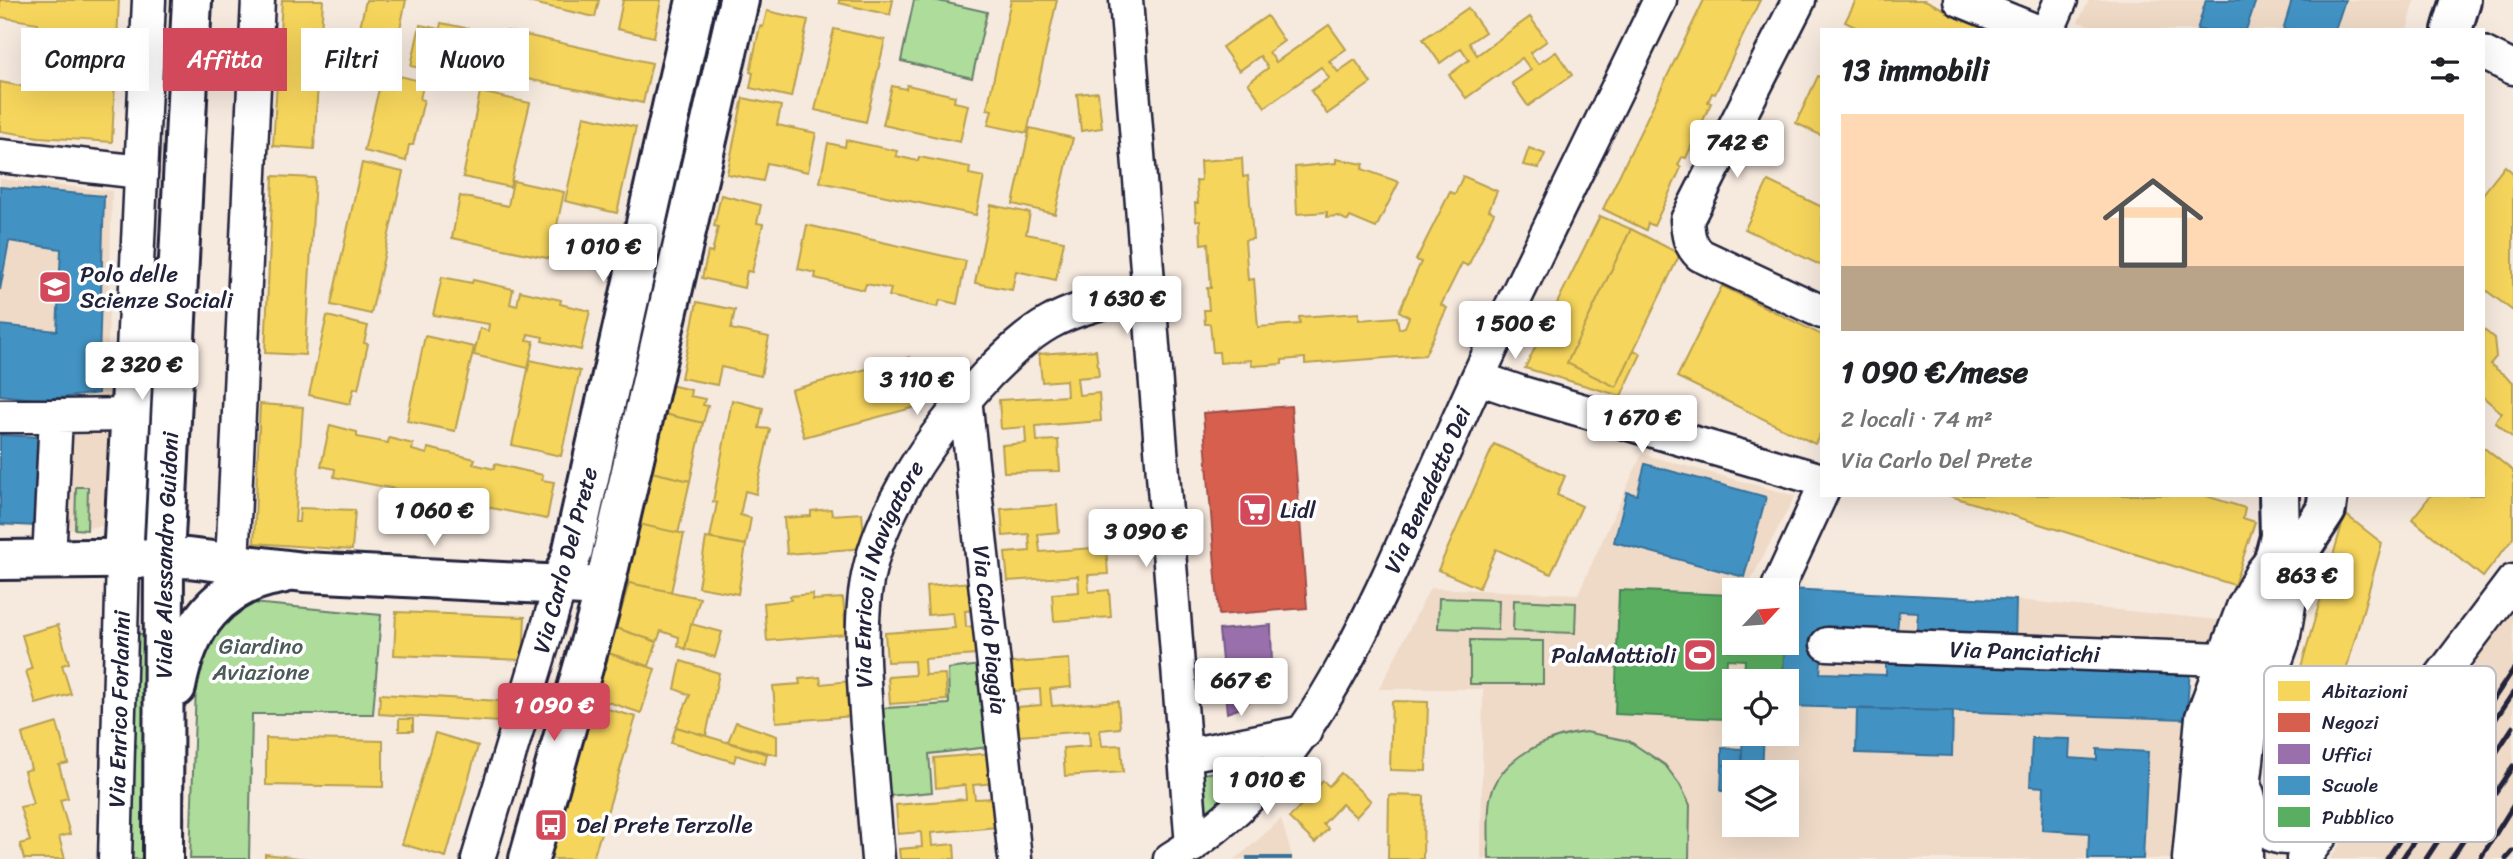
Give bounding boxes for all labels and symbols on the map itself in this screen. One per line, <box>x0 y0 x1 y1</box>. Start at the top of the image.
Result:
pin: 742 € <box>1688 120 1786 180</box>
pin: 1 010 € <box>538 224 668 284</box>
place label: Polo delle Scienze Sociali <box>80 254 234 321</box>
school or university icon: Polo delle Scienze Sociali <box>36 268 74 306</box>
pin: 1 630 € <box>1062 276 1192 336</box>
pin: 1 500 € <box>1450 302 1580 361</box>
pin: 2 320 € <box>77 342 207 402</box>
pin: 3 110 € <box>852 358 982 417</box>
pin: 1 670 € <box>1577 396 1707 455</box>
street label: Via Benedetto Dei <box>1372 399 1483 580</box>
street label: Viale Alessandro Guidoni <box>144 430 191 679</box>
street label: Via Enrico il Navigatore <box>843 452 936 689</box>
street label: Via Carlo Del Prete <box>521 462 610 658</box>
pin: 1 060 € <box>369 489 499 548</box>
place label: Lidl <box>1280 490 1316 531</box>
supermarket icon: Lidl <box>1236 491 1274 529</box>
pin: 3 090 € <box>1081 510 1211 569</box>
street label: Via Carlo Piaggia <box>960 543 1019 717</box>
pin: 863 € <box>2258 554 2356 613</box>
north arrow <box>1722 578 1799 654</box>
street label: Via Enrico Forlanini <box>96 609 143 808</box>
park label: Giardino Aviazione <box>212 626 310 693</box>
street label: Via Panciatichi <box>1949 629 2101 675</box>
place label: PalaMattioli <box>1551 635 1677 676</box>
sports icon: PalaMattioli <box>1681 636 1719 674</box>
pin: 667 € <box>1192 658 1290 718</box>
legend <box>2264 666 2496 842</box>
text: Abitazioni <box>2321 675 2408 708</box>
pin: 1 090 € <box>489 684 619 743</box>
text: Negozi <box>2322 706 2379 739</box>
text: Uffici <box>2322 738 2372 771</box>
pin: 1 010 € <box>1202 758 1332 817</box>
text: Scuole <box>2322 769 2378 802</box>
text: Pubblico <box>2322 801 2394 834</box>
place label: Del Prete Terzolle <box>576 805 753 846</box>
bus stop icon: Del Prete Terzolle <box>532 806 570 844</box>

